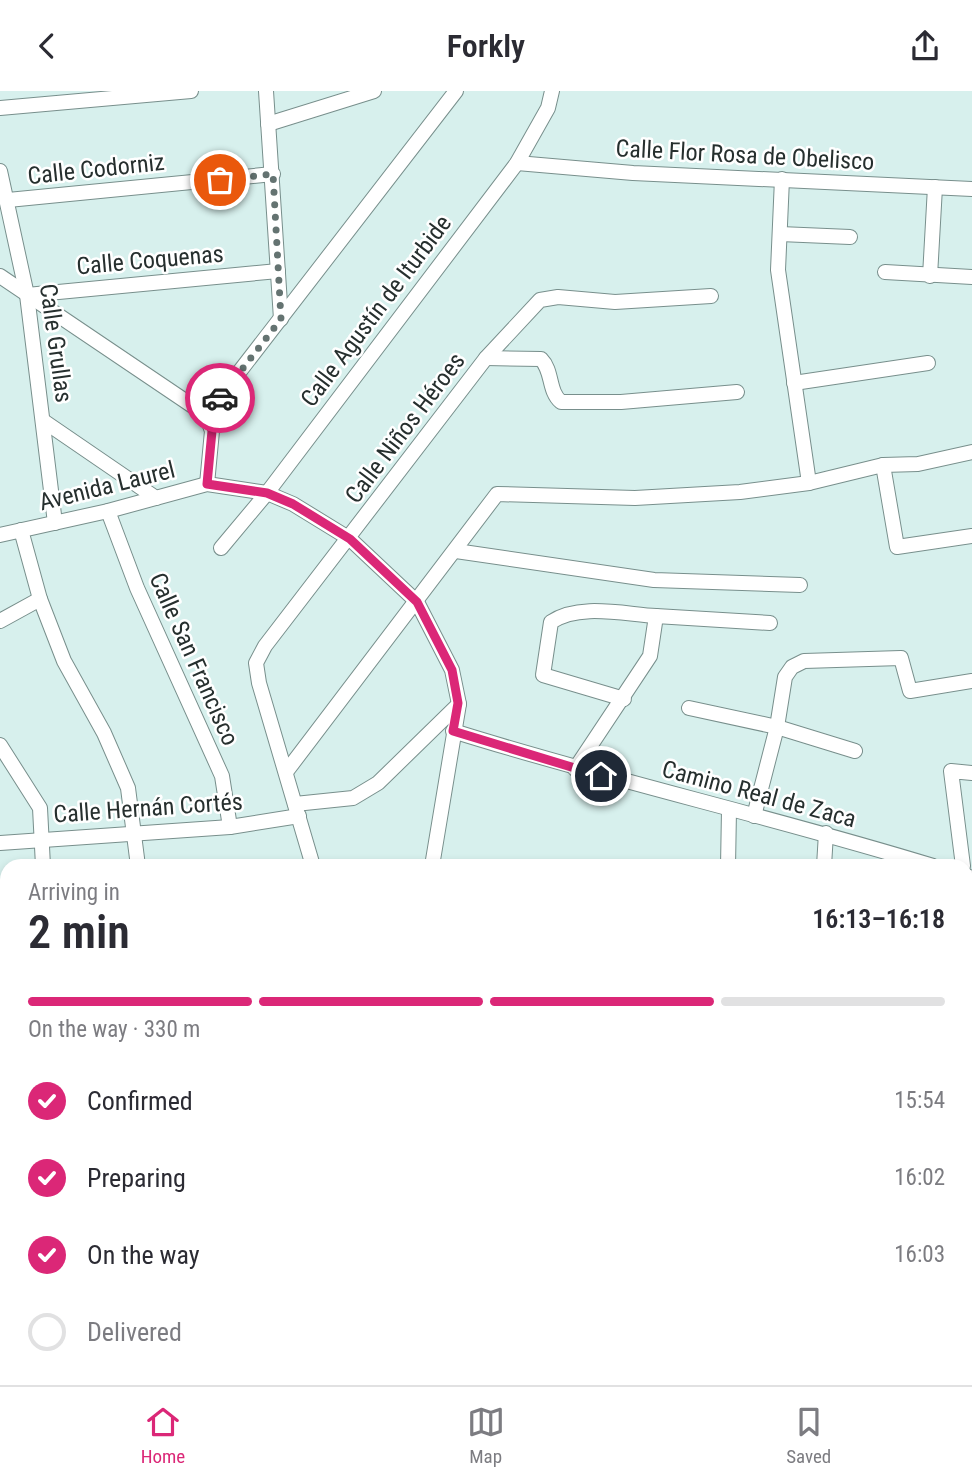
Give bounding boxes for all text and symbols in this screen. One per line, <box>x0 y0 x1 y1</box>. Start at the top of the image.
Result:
icon: back <box>28 27 66 65</box>
text: Forkly <box>447 27 525 65</box>
icon: share <box>906 27 944 65</box>
street label: Calle Flor Rosa de Obelisco <box>615 134 875 176</box>
street label: Calle Codorniz <box>26 148 166 190</box>
pin <box>190 150 250 210</box>
icon: bag <box>201 161 239 199</box>
street label: Calle Agustín de Iturbide <box>295 210 457 412</box>
street label: Calle Coquenas <box>75 240 225 280</box>
street label: Calle Grullas <box>34 282 78 404</box>
street label: Calle Niños Héroes <box>339 347 471 509</box>
courier <box>185 363 255 433</box>
icon: car <box>201 379 239 417</box>
street label: Avenida Laurel <box>36 456 178 516</box>
street label: Calle San Francisco <box>143 568 245 750</box>
pin <box>571 746 631 806</box>
street label: Camino Real de Zaca <box>659 755 859 833</box>
icon: home <box>582 757 620 795</box>
street label: Calle Hernán Cortés <box>53 787 243 829</box>
text: Arriving in <box>28 879 120 906</box>
text: 16:13–16:18 <box>812 904 945 934</box>
text: 2 min <box>28 905 130 959</box>
text: On the way · 330 m <box>28 1016 200 1043</box>
icon: check <box>28 1082 66 1120</box>
text: Confirmed <box>87 1086 193 1116</box>
text: 15:54 <box>894 1087 945 1114</box>
icon: check <box>28 1159 66 1197</box>
text: Preparing <box>87 1163 186 1193</box>
text: 16:02 <box>894 1164 945 1191</box>
icon: check <box>28 1236 66 1274</box>
text: On the way <box>87 1240 200 1270</box>
text: 16:03 <box>894 1241 945 1268</box>
text: Delivered <box>87 1317 182 1347</box>
tab: Home <box>141 1403 185 1468</box>
tab: Map <box>467 1403 505 1468</box>
tab: Saved <box>786 1403 831 1468</box>

